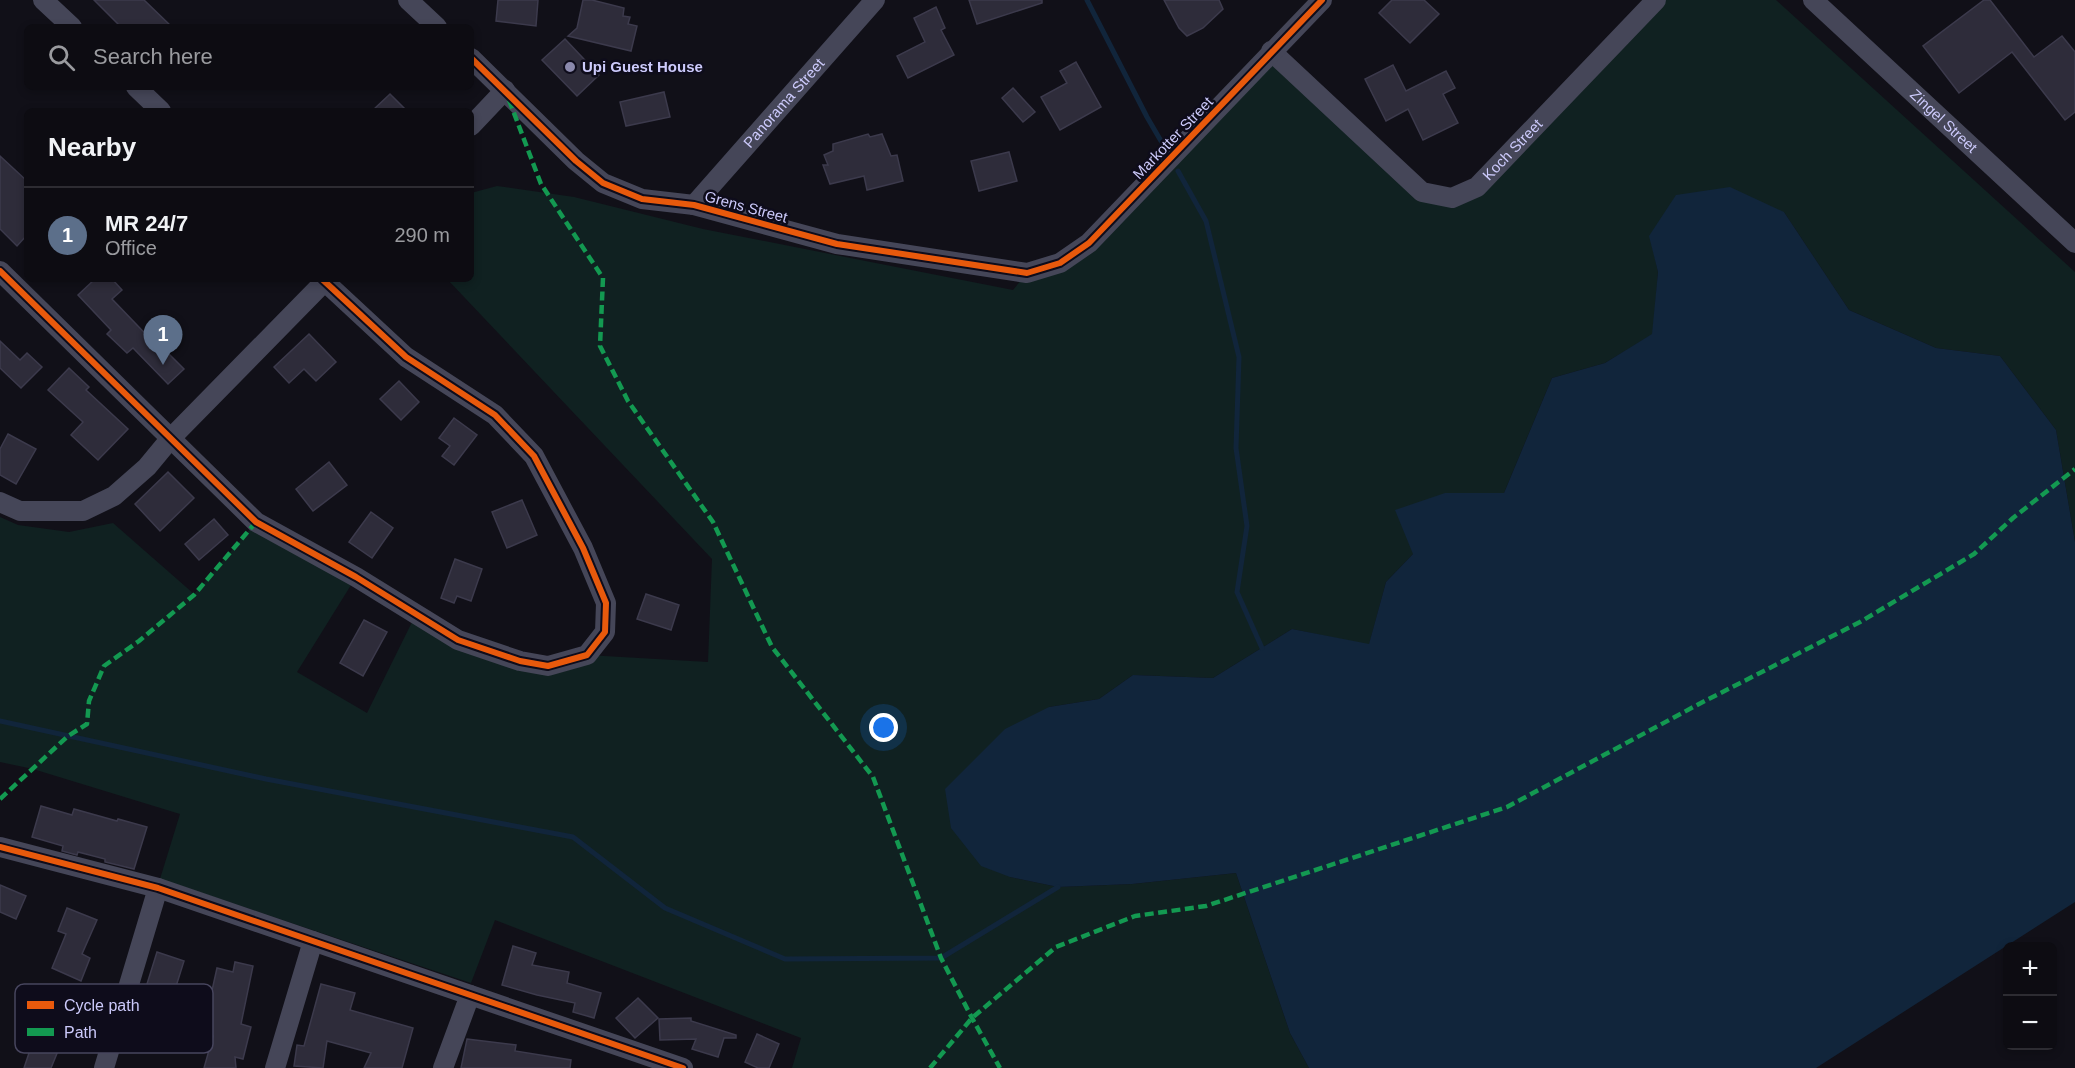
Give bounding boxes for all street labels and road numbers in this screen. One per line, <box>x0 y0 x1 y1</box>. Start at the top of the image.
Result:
street label: Panorama Street <box>740 54 828 151</box>
street label: Zingel Street <box>1907 86 1981 156</box>
street label: Markotter Street <box>1129 92 1217 182</box>
street label: Koch Street <box>1479 115 1546 184</box>
street label: Grens Street <box>703 187 790 226</box>

